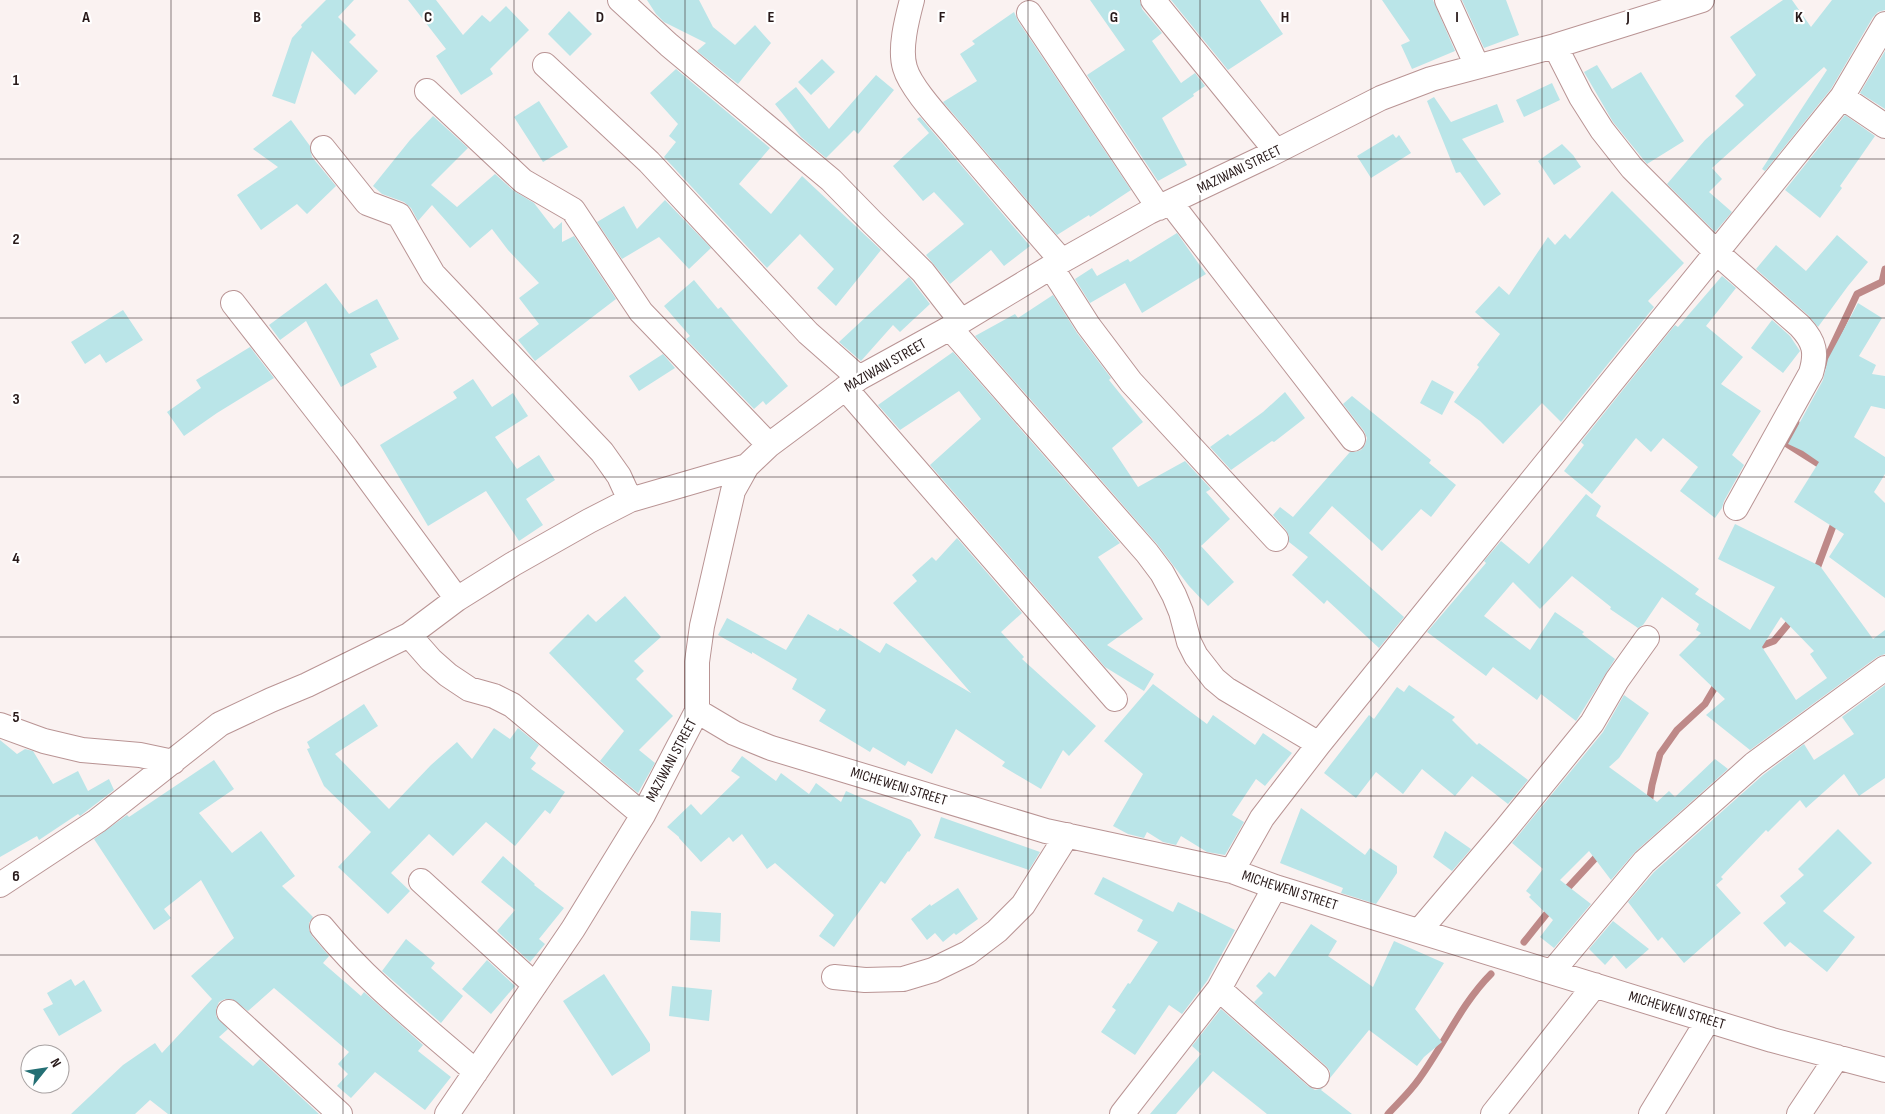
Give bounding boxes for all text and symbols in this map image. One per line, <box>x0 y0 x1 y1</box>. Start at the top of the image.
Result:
text: A <box>81 8 90 27</box>
text: B <box>253 8 261 27</box>
text: C <box>424 8 432 27</box>
text: D <box>596 8 604 27</box>
text: E <box>768 8 775 27</box>
text: F <box>939 8 946 27</box>
text: G <box>1110 8 1118 27</box>
text: H <box>1281 8 1289 27</box>
text: I <box>1455 8 1459 27</box>
text: J <box>1625 8 1630 27</box>
text: K <box>1795 8 1803 27</box>
text: 1 <box>13 71 20 90</box>
street label: MAZIWANI STREET <box>1194 141 1285 198</box>
text: 2 <box>12 230 20 249</box>
street label: MAZIWANI STREET <box>841 334 930 397</box>
text: 3 <box>12 390 20 409</box>
text: 4 <box>12 549 20 568</box>
text: 5 <box>12 708 20 727</box>
street label: MAZIWANI STREET <box>642 715 701 805</box>
street label: MICHEWENI STREET <box>848 763 949 810</box>
street label: MICHEWENI STREET <box>1239 866 1340 915</box>
text: 6 <box>12 867 20 886</box>
street label: MICHEWENI STREET <box>1626 987 1727 1034</box>
north arrow <box>20 1044 70 1094</box>
text: N <box>47 1055 65 1070</box>

